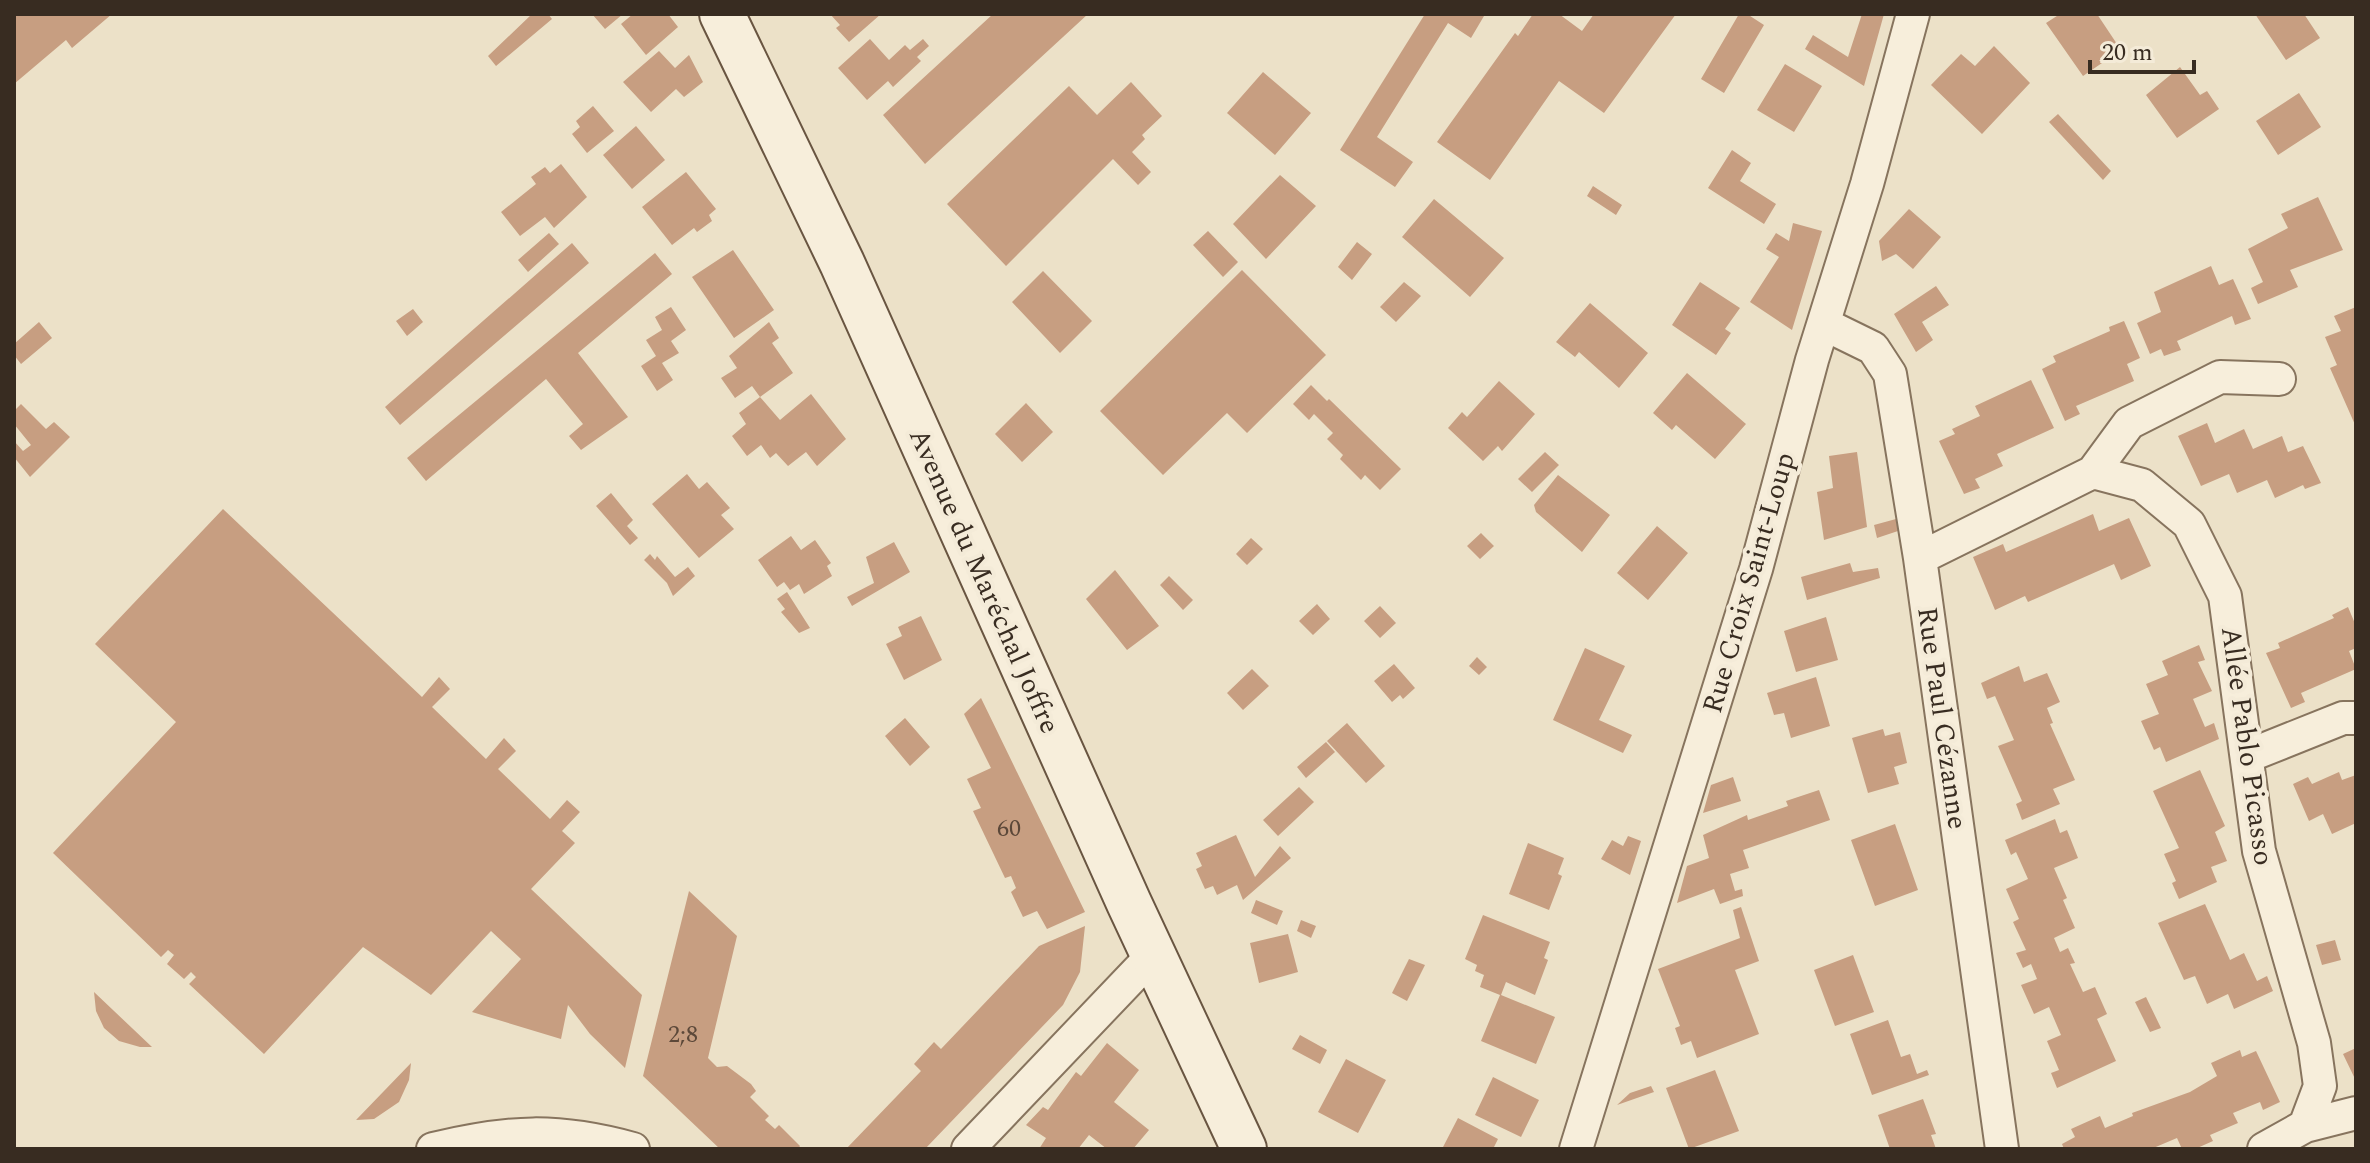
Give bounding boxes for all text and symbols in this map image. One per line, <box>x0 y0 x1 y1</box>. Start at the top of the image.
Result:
scale bar <box>2090 24 2194 74</box>
text: 20 m <box>2102 35 2153 71</box>
street label: Avenue du Maréchal Joffre <box>897 421 1071 741</box>
street label: Rue Croix Saint-Loup <box>1691 448 1807 718</box>
street label: Rue Paul Cézanne <box>1905 604 1979 832</box>
street label: Allée Pablo Picasso <box>2209 624 2285 868</box>
house number: 60 <box>997 811 1021 847</box>
house number: 2;8 <box>668 1017 698 1053</box>

